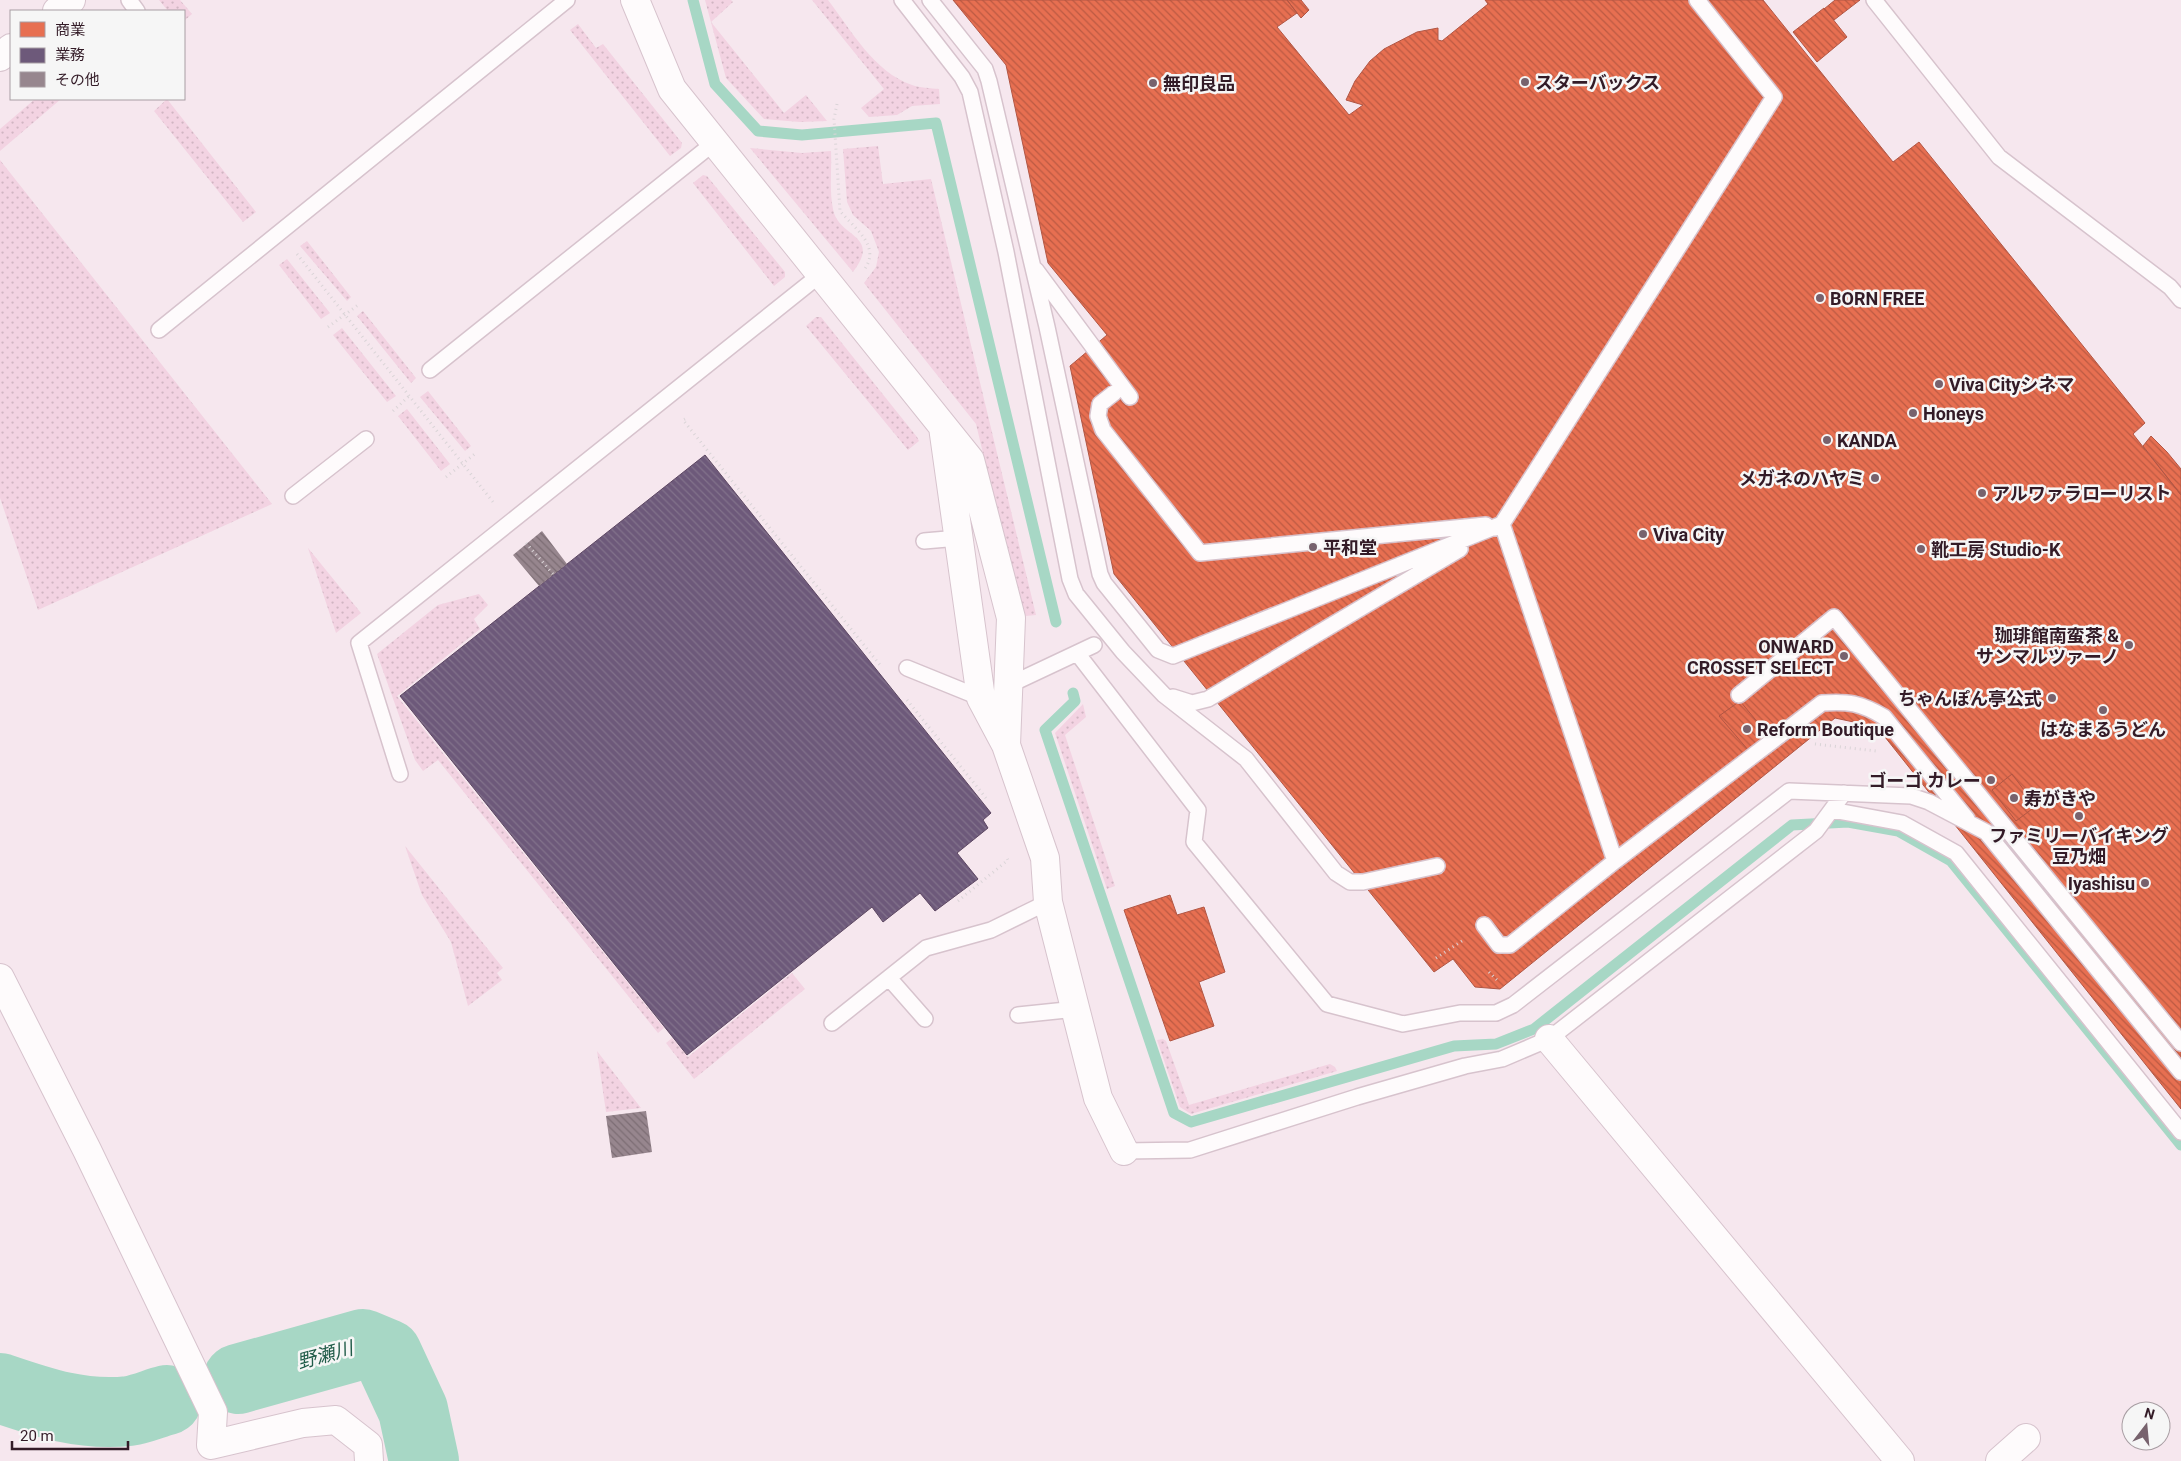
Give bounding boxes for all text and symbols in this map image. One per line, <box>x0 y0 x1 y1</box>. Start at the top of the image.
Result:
legend <box>10 10 185 100</box>
text: 商業 <box>55 21 85 39</box>
text: 業務 <box>55 46 85 64</box>
text: その他 <box>55 71 100 89</box>
place label: スターバックス <box>1535 72 1660 93</box>
place label: 無印良品 <box>1163 73 1235 94</box>
marker: スターバックス <box>1519 76 1531 88</box>
marker: 無印良品 <box>1147 77 1159 89</box>
place label: BORN FREE <box>1830 288 1924 309</box>
marker: BORN FREE <box>1814 292 1826 304</box>
place label: Viva Cityシネマ <box>1949 374 2074 395</box>
marker: Viva Cityシネマ <box>1933 378 1945 390</box>
place label: Honeys <box>1923 403 1984 424</box>
marker: Honeys <box>1907 407 1919 419</box>
place label: KANDA <box>1837 430 1898 451</box>
marker: KANDA <box>1821 434 1833 446</box>
place label: メガネのハヤミ <box>1739 468 1865 489</box>
marker: メガネのハヤミ <box>1869 472 1881 484</box>
place label: アルワァラローリスト <box>1992 483 2172 504</box>
marker: アルワァラローリスト <box>1976 487 1988 499</box>
place label: Viva City <box>1653 524 1725 545</box>
marker: Viva City <box>1637 528 1649 540</box>
place label: 平和堂 <box>1323 537 1377 558</box>
place label: 靴工房 Studio-K <box>1931 539 2061 560</box>
marker: 平和堂 <box>1307 541 1319 553</box>
marker: 靴工房 Studio-K <box>1915 543 1927 555</box>
place label: 珈琲館南蛮茶 & サンマルツァーノ <box>1976 625 2119 667</box>
place label: ONWARD CROSSET SELECT <box>1687 636 1834 678</box>
marker: 珈琲館南蛮茶 & サンマルツァーノ <box>2123 639 2135 651</box>
marker: ONWARD CROSSET SELECT <box>1838 650 1850 662</box>
place label: ちゃんぽん亭公式 <box>1898 688 2042 709</box>
marker: ちゃんぽん亭公式 <box>2046 692 2058 704</box>
marker: はなまるうどん <box>2097 704 2109 716</box>
place label: Reform Boutique <box>1757 719 1894 740</box>
place label: はなまるうどん <box>2040 719 2166 740</box>
marker: Reform Boutique <box>1741 723 1753 735</box>
place label: ゴーゴ カレー <box>1869 770 1981 791</box>
marker: ゴーゴ カレー <box>1985 774 1997 786</box>
place label: 寿がきや <box>2024 788 2096 809</box>
marker: 寿がきや <box>2008 792 2020 804</box>
marker: ファミリーバイキング 豆乃畑 <box>2073 810 2085 822</box>
place label: ファミリーバイキング 豆乃畑 <box>1989 825 2169 867</box>
place label: Iyashisu <box>2068 873 2135 894</box>
marker: Iyashisu <box>2139 877 2151 889</box>
water label: 野瀬川 <box>294 1336 357 1373</box>
north arrow <box>2121 1401 2171 1451</box>
text: N <box>2143 1404 2157 1423</box>
scale bar <box>12 1418 129 1450</box>
text: 20 m <box>20 1427 54 1445</box>

